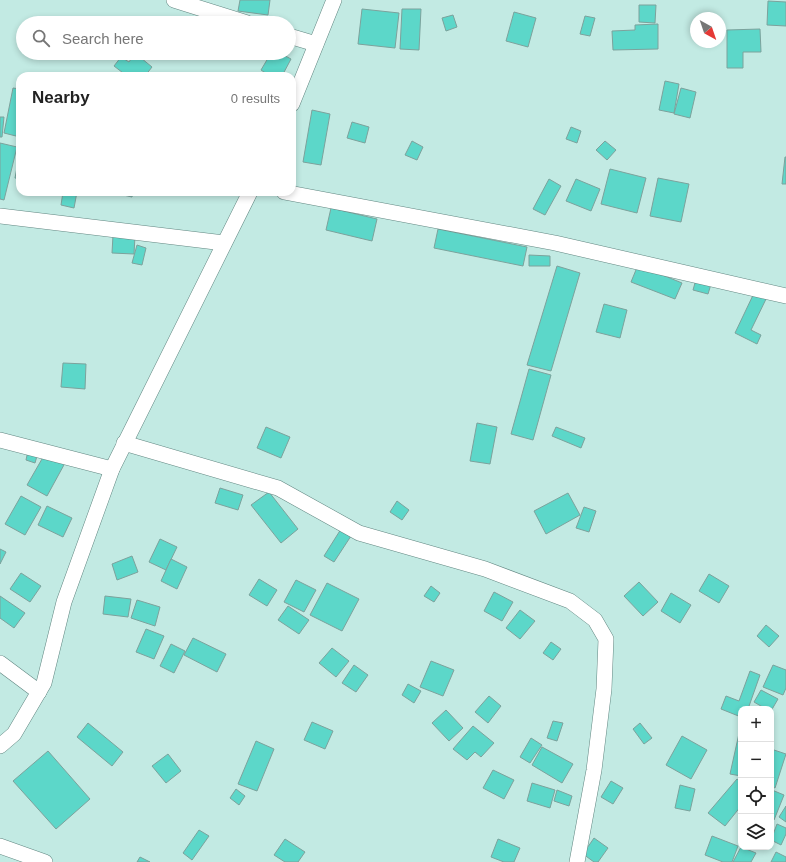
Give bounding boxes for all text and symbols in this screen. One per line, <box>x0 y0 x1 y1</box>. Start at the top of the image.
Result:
north arrow <box>690 12 726 48</box>
search box <box>16 16 296 60</box>
icon: search <box>30 27 52 49</box>
text: Search here <box>62 30 144 47</box>
text: Nearby <box>32 88 90 107</box>
text: 0 results <box>231 91 280 106</box>
map controls <box>738 706 774 850</box>
button: + <box>738 706 774 742</box>
button: − <box>738 742 774 778</box>
button: locate <box>738 778 774 814</box>
button: layers <box>738 814 774 850</box>

